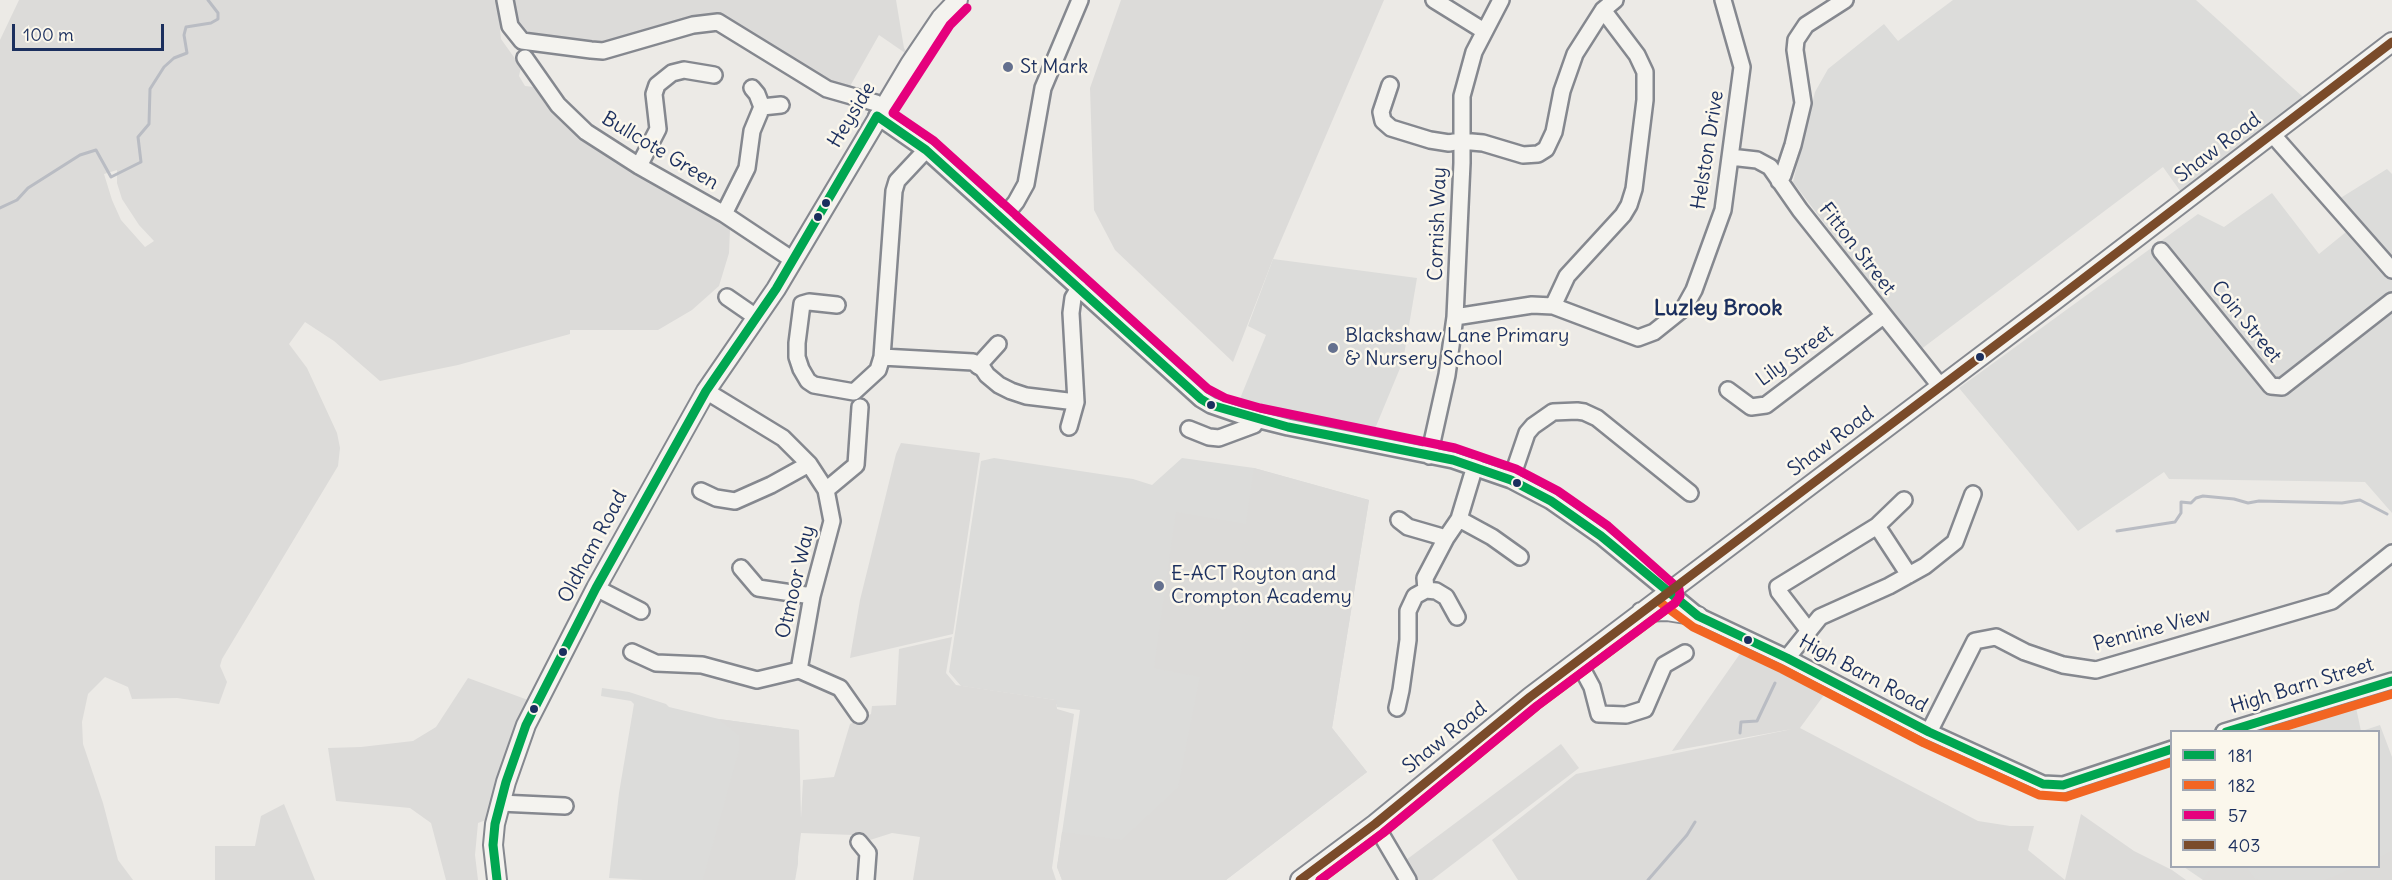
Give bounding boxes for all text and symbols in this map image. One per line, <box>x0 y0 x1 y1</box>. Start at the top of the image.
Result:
scale bar <box>15 12 166 50</box>
text: 100 m <box>23 23 74 46</box>
place label: St Mark <box>1020 55 1088 79</box>
marker: St Mark <box>1001 60 1015 74</box>
street label: Heyside <box>823 78 881 152</box>
street label: Helston Drive <box>1687 89 1729 211</box>
street label: Bullcote Green <box>597 107 723 195</box>
street label: Shaw Road <box>2170 108 2266 188</box>
street label: Cornish Way <box>1424 167 1452 281</box>
unlabelled marker <box>820 197 832 209</box>
street label: Fitton Street <box>1814 198 1900 300</box>
unlabelled marker <box>812 211 824 223</box>
street label: Coin Street <box>2206 276 2286 368</box>
district label: Luzley Brook <box>1654 296 1782 322</box>
street label: Lily Street <box>1752 320 1838 392</box>
place label: Blackshaw Lane Primary & Nursery School <box>1345 324 1569 371</box>
marker: Blackshaw Lane Primary & Nursery School <box>1326 341 1340 355</box>
unlabelled marker <box>1974 351 1986 363</box>
unlabelled marker <box>1205 399 1217 411</box>
street label: Shaw Road <box>1783 402 1879 482</box>
unlabelled marker <box>1511 477 1523 489</box>
street label: Oldham Road <box>553 487 633 607</box>
street label: Otmoor Way <box>771 523 821 641</box>
place label: E-ACT Royton and Crompton Academy <box>1171 562 1352 609</box>
marker: E-ACT Royton and Crompton Academy <box>1152 579 1166 593</box>
street label: Pennine View <box>2091 603 2213 657</box>
street label: High Barn Road <box>1795 630 1931 718</box>
unlabelled marker <box>1742 634 1754 646</box>
unlabelled marker <box>557 646 569 658</box>
street label: High Barn Street <box>2227 653 2377 719</box>
street label: Shaw Road <box>1398 697 1492 779</box>
unlabelled marker <box>528 703 540 715</box>
legend <box>2170 730 2380 868</box>
text: 181 <box>2228 744 2253 767</box>
text: 182 <box>2228 774 2255 797</box>
text: 57 <box>2228 804 2247 827</box>
text: 403 <box>2228 834 2260 857</box>

